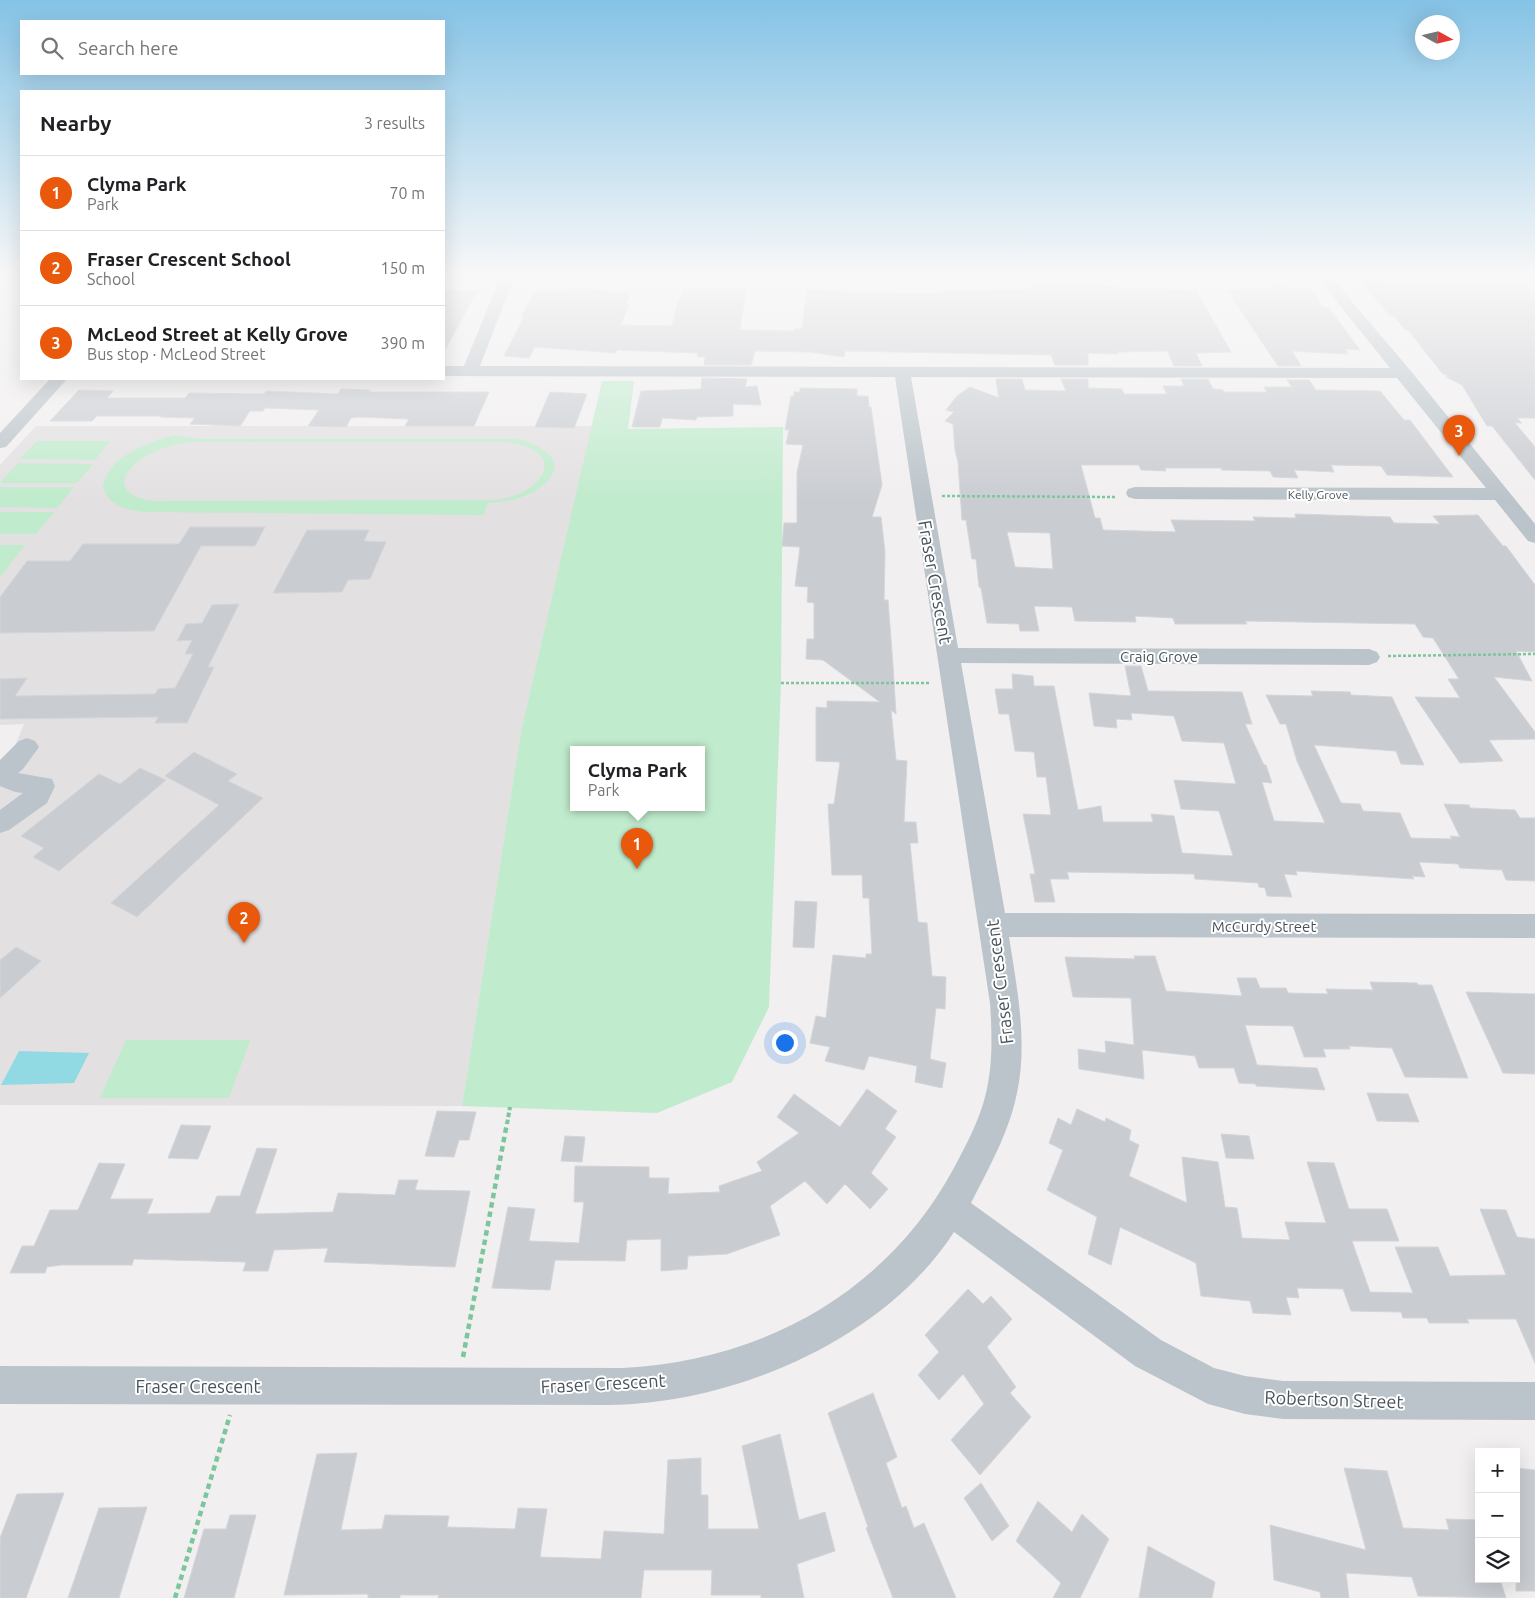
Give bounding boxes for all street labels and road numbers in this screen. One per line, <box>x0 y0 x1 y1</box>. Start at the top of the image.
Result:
street label: Kelly Grove <box>1288 488 1348 501</box>
street label: Fraser Crescent <box>915 519 957 645</box>
street label: Craig Grove <box>1120 648 1198 665</box>
street label: McCurdy Street <box>1212 918 1316 935</box>
street label: Fraser Crescent <box>981 919 1017 1045</box>
street label: Fraser Crescent <box>540 1370 666 1396</box>
street label: Fraser Crescent <box>135 1376 261 1396</box>
street label: Robertson Street <box>1264 1387 1404 1411</box>

